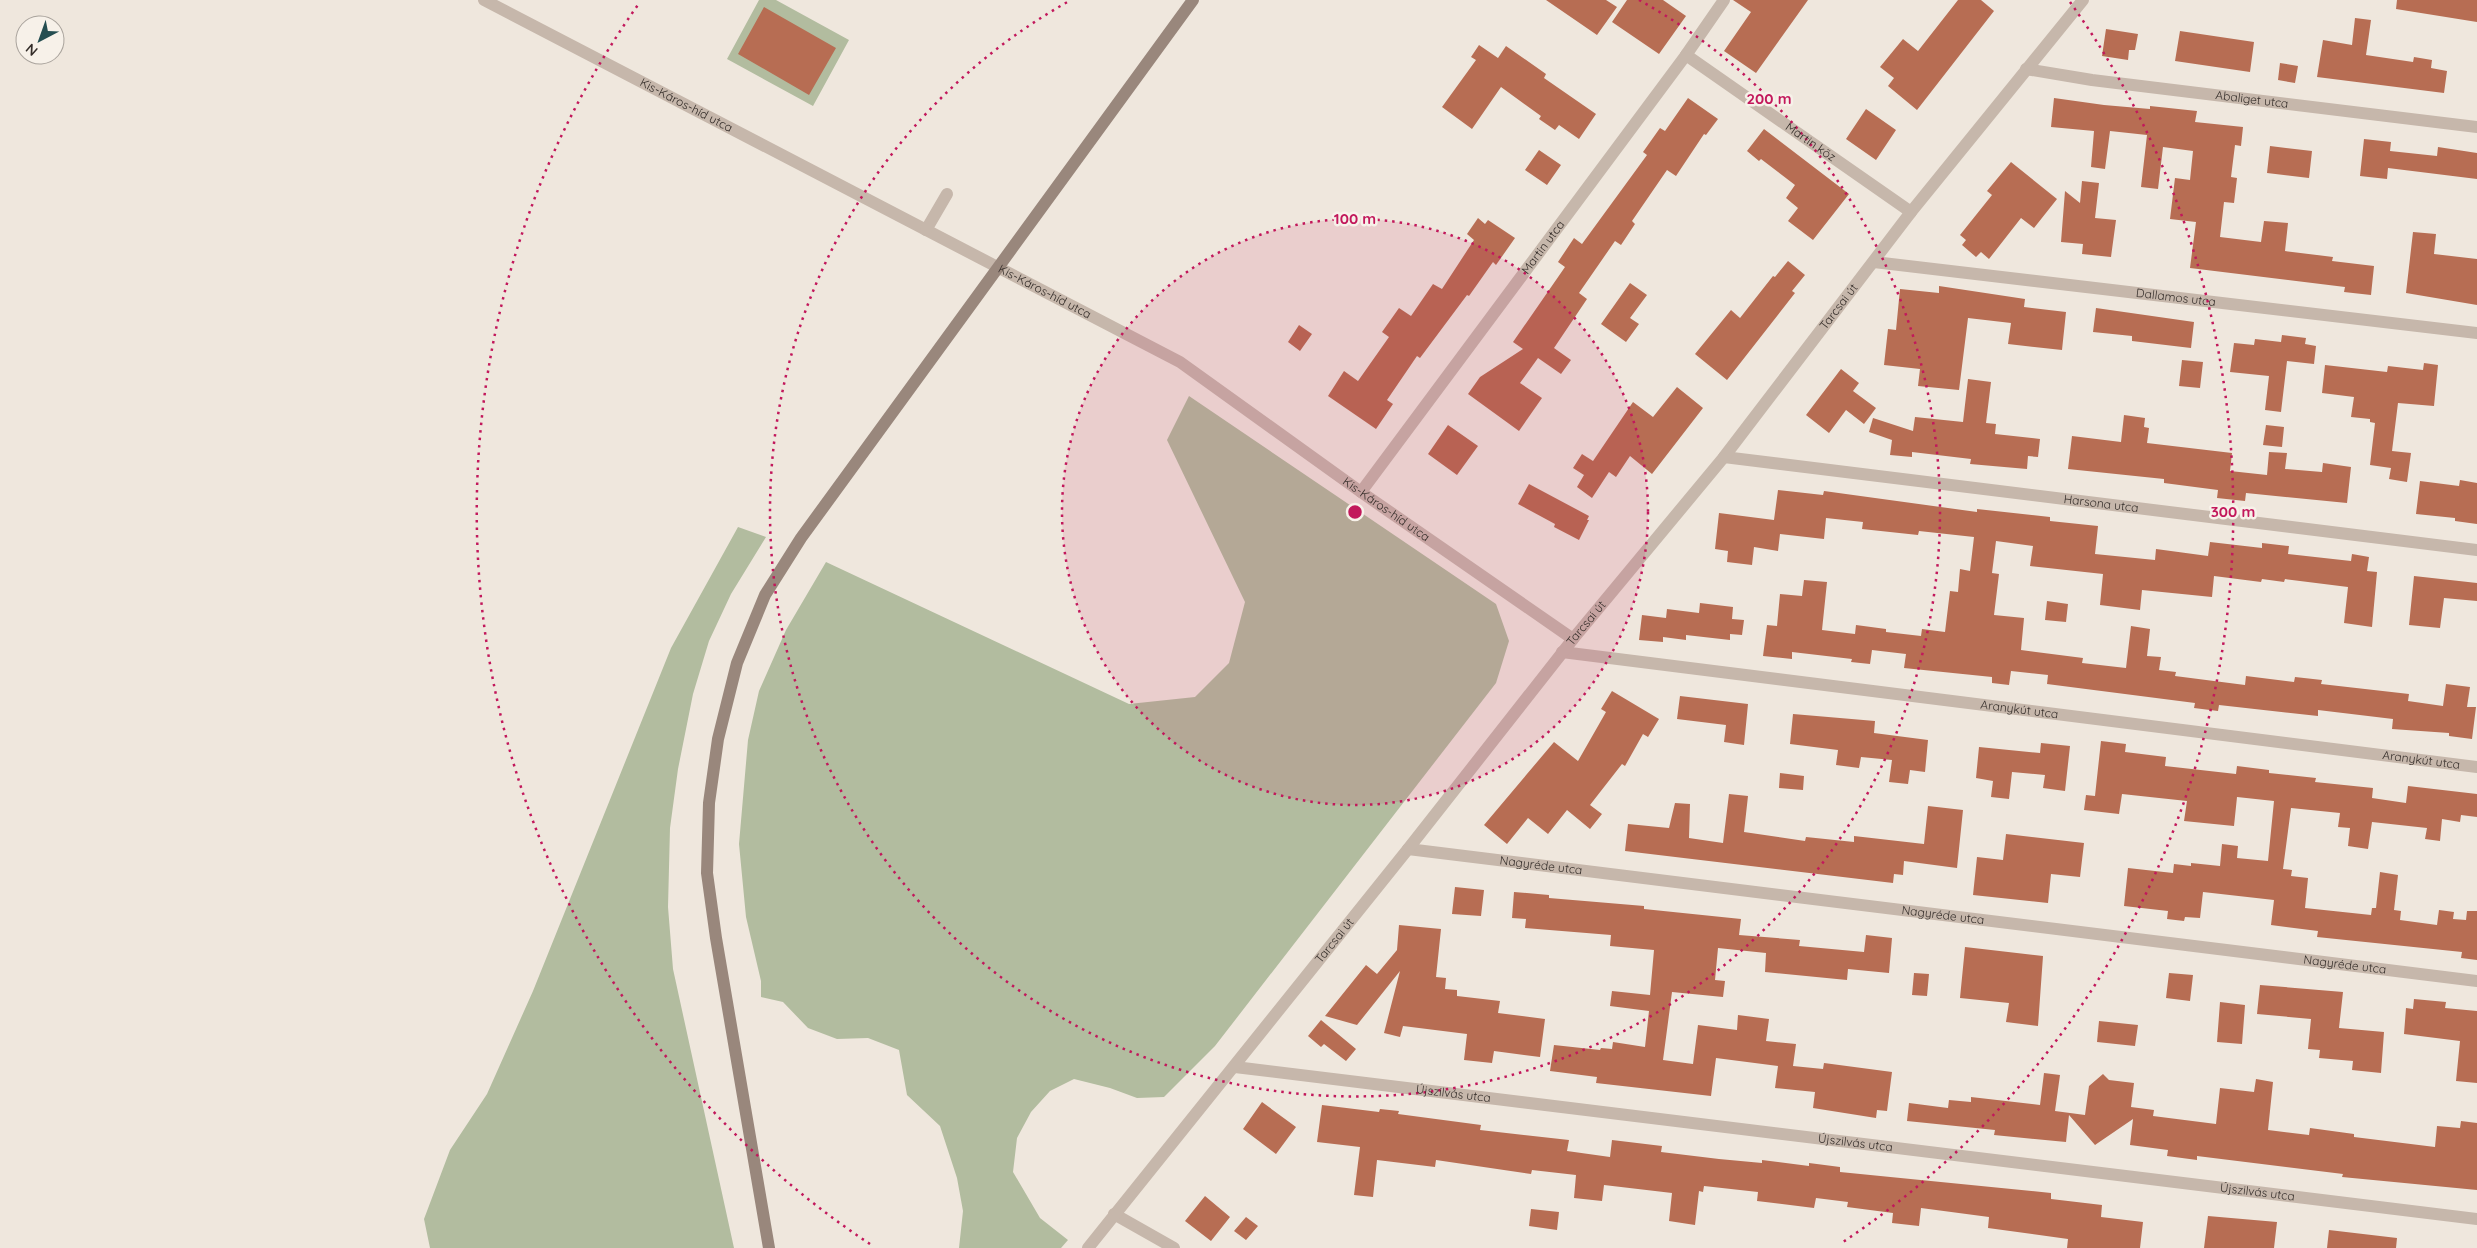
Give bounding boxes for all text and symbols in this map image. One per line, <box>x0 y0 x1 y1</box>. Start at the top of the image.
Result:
north arrow <box>15 15 65 65</box>
text: N <box>22 40 41 60</box>
street label: Kis-Káros-híd utca <box>638 74 736 135</box>
street label: Abaliget utca <box>2215 87 2289 111</box>
text: 200 m <box>1747 89 1792 108</box>
street label: Martin köz <box>1783 119 1839 164</box>
text: 100 m <box>1334 209 1376 228</box>
street label: Martin utca <box>1518 217 1567 277</box>
street label: Kis-Káros-híd utca <box>996 261 1094 322</box>
street label: Tarcsai út <box>1816 281 1861 332</box>
street label: Dallamos utca <box>2135 285 2217 309</box>
street label: Kis-Káros-híd utca <box>1340 473 1433 544</box>
street label: Harsona utca <box>2063 491 2139 515</box>
text: 300 m <box>2211 502 2255 521</box>
centre of rings <box>1346 503 1364 521</box>
street label: Tarcsai út <box>1563 597 1609 648</box>
street label: Aranykút utca <box>1980 697 2059 721</box>
street label: Aranykút utca <box>2382 747 2461 772</box>
street label: Nagyréde utca <box>1499 852 1583 877</box>
street label: Nagyréde utca <box>1901 902 1985 927</box>
street label: Tarcsai út <box>1311 915 1357 966</box>
street label: Nagyréde utca <box>2303 952 2387 977</box>
street label: Újszilvás utca <box>1415 1081 1492 1105</box>
street label: Újszilvás utca <box>1817 1130 1894 1154</box>
street label: Újszilvás utca <box>2219 1180 2296 1204</box>

